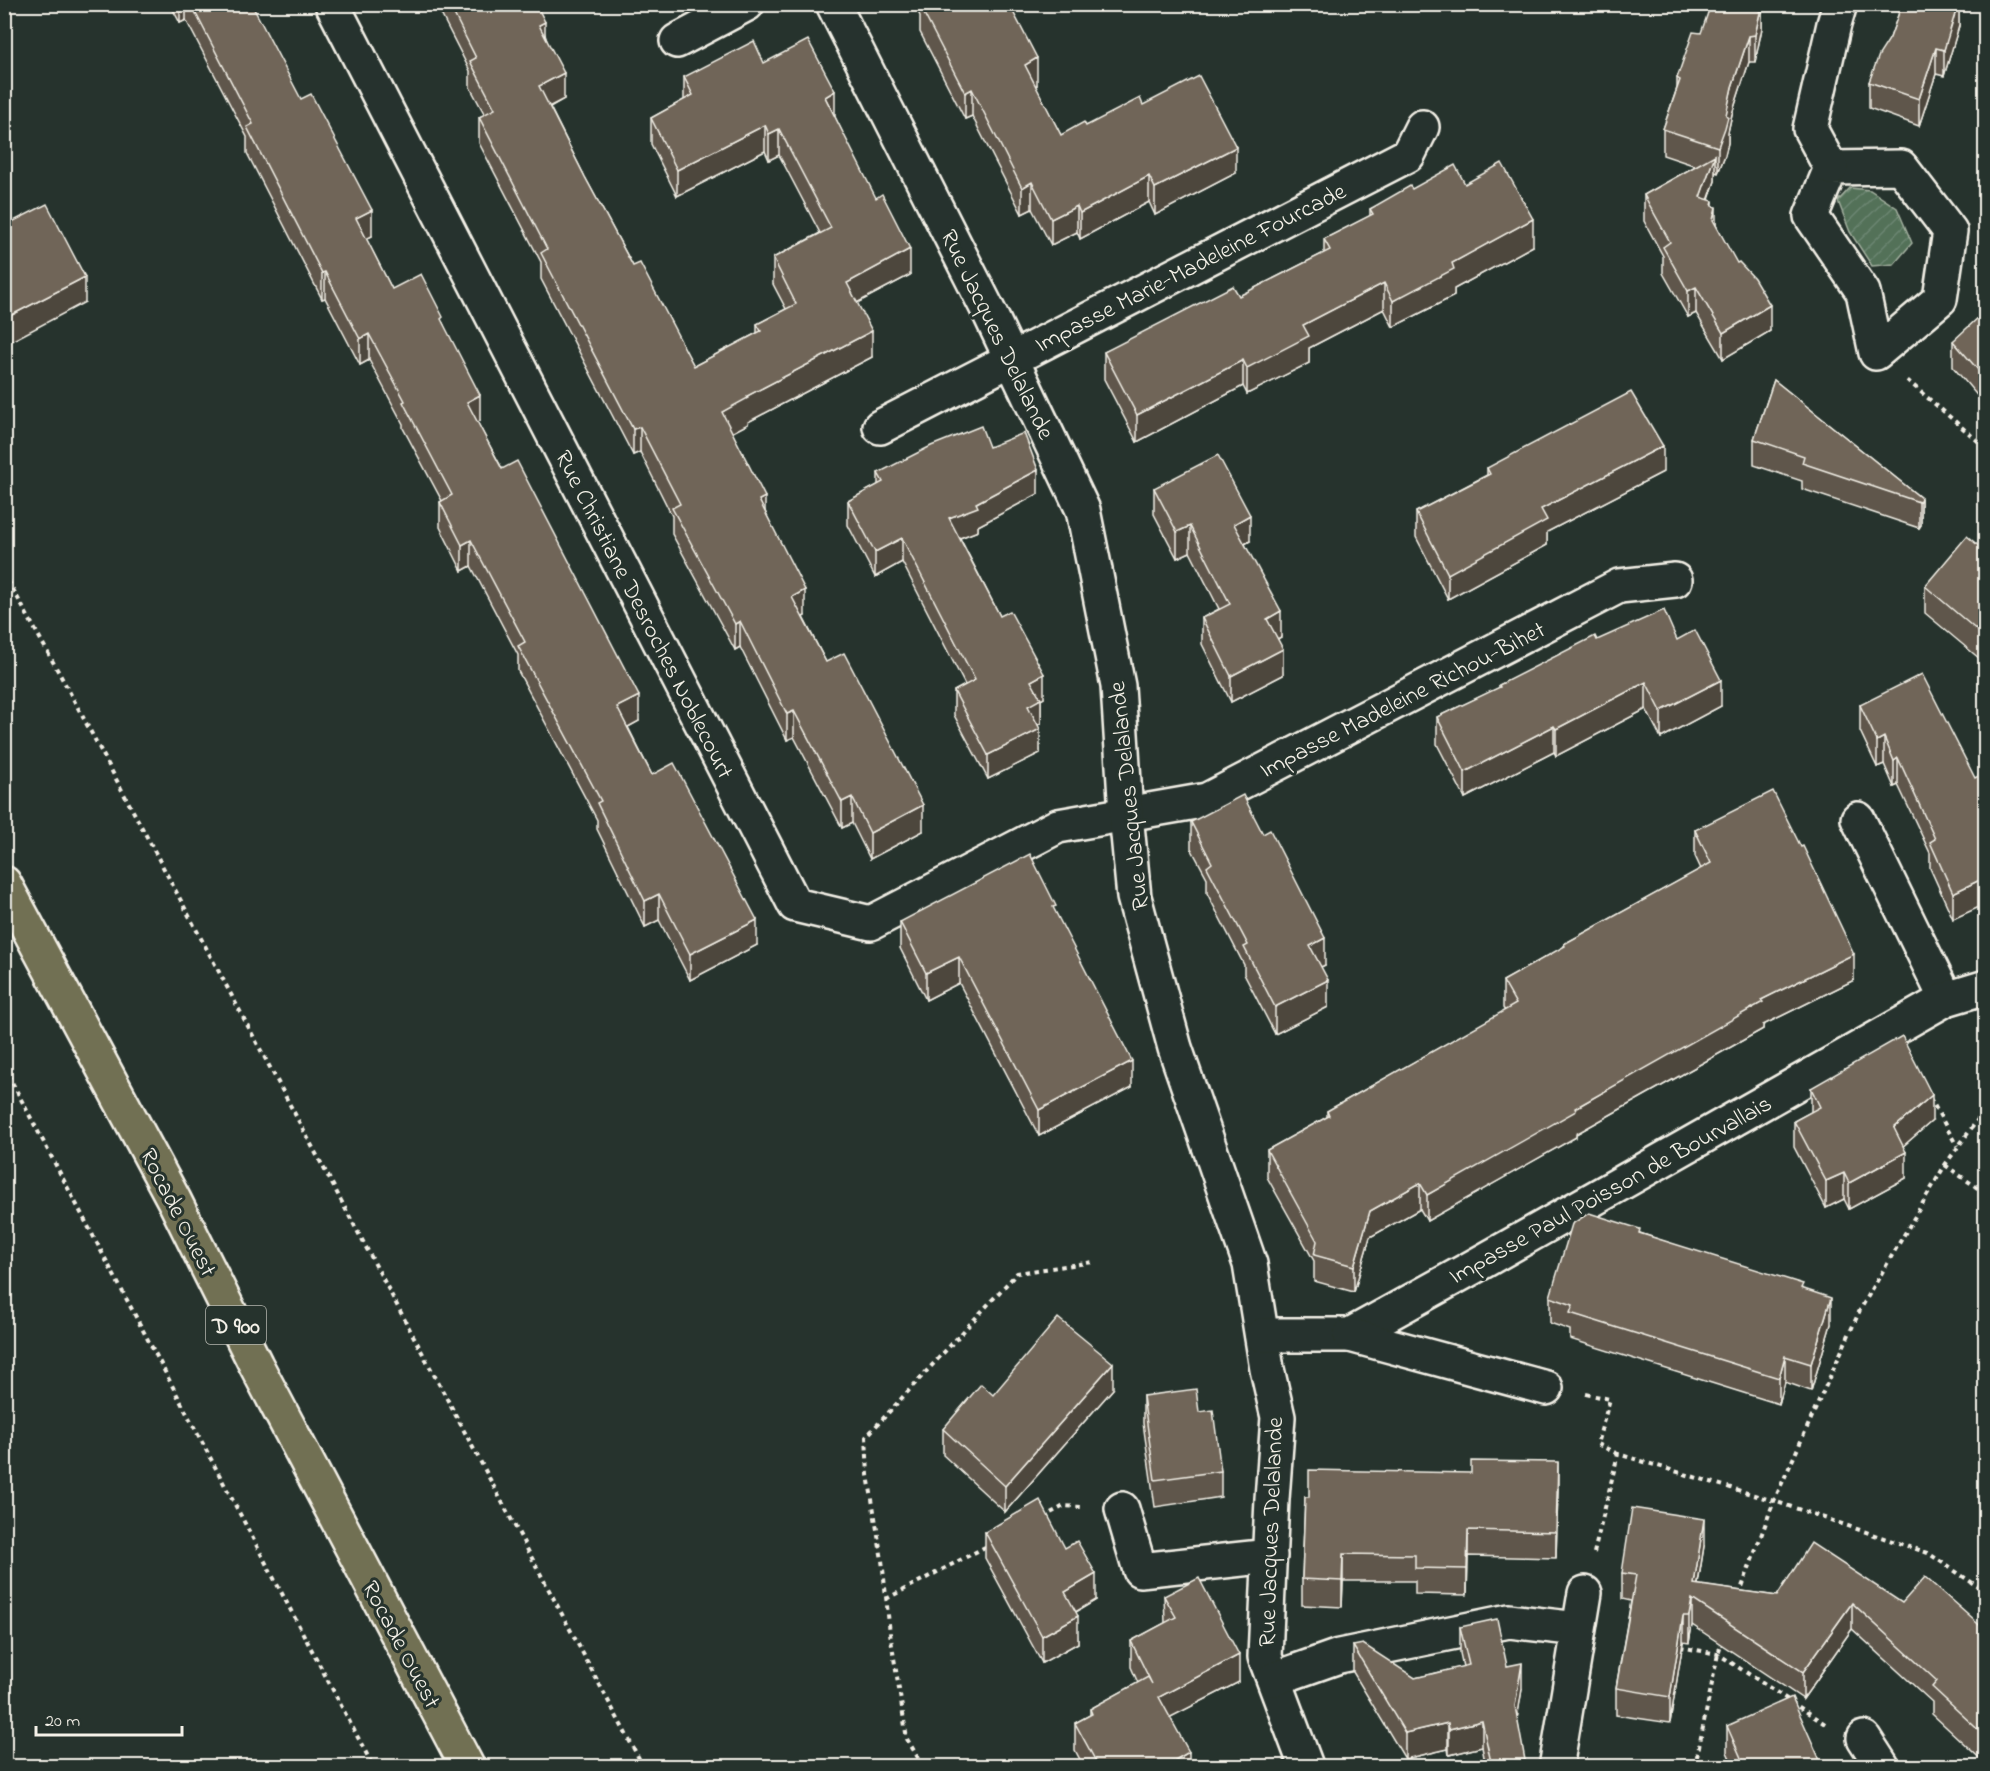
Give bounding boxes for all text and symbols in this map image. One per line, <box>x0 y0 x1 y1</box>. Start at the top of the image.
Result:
street label: Impasse Marie-Madeleine Fourcade <box>1030 175 1353 363</box>
street label: Rue Jacques Delalande <box>930 224 1062 446</box>
street label: Rue Christiane Desroches Noblecourt <box>544 445 741 786</box>
street label: Impasse Madeleine Richou-Bihet <box>1254 614 1552 789</box>
street label: Rue Jacques Delalande <box>1101 679 1160 912</box>
street label: Impasse Paul Poisson de Bourvallais <box>1443 1088 1779 1295</box>
street label: Rocade Ouest <box>129 1143 224 1283</box>
road number: D 900 <box>206 1306 266 1344</box>
street label: Rue Jacques Delalande <box>1251 1416 1294 1648</box>
street label: Rocade Ouest <box>351 1575 448 1715</box>
scale bar <box>36 1699 182 1737</box>
text: 20 m <box>45 1709 80 1735</box>

